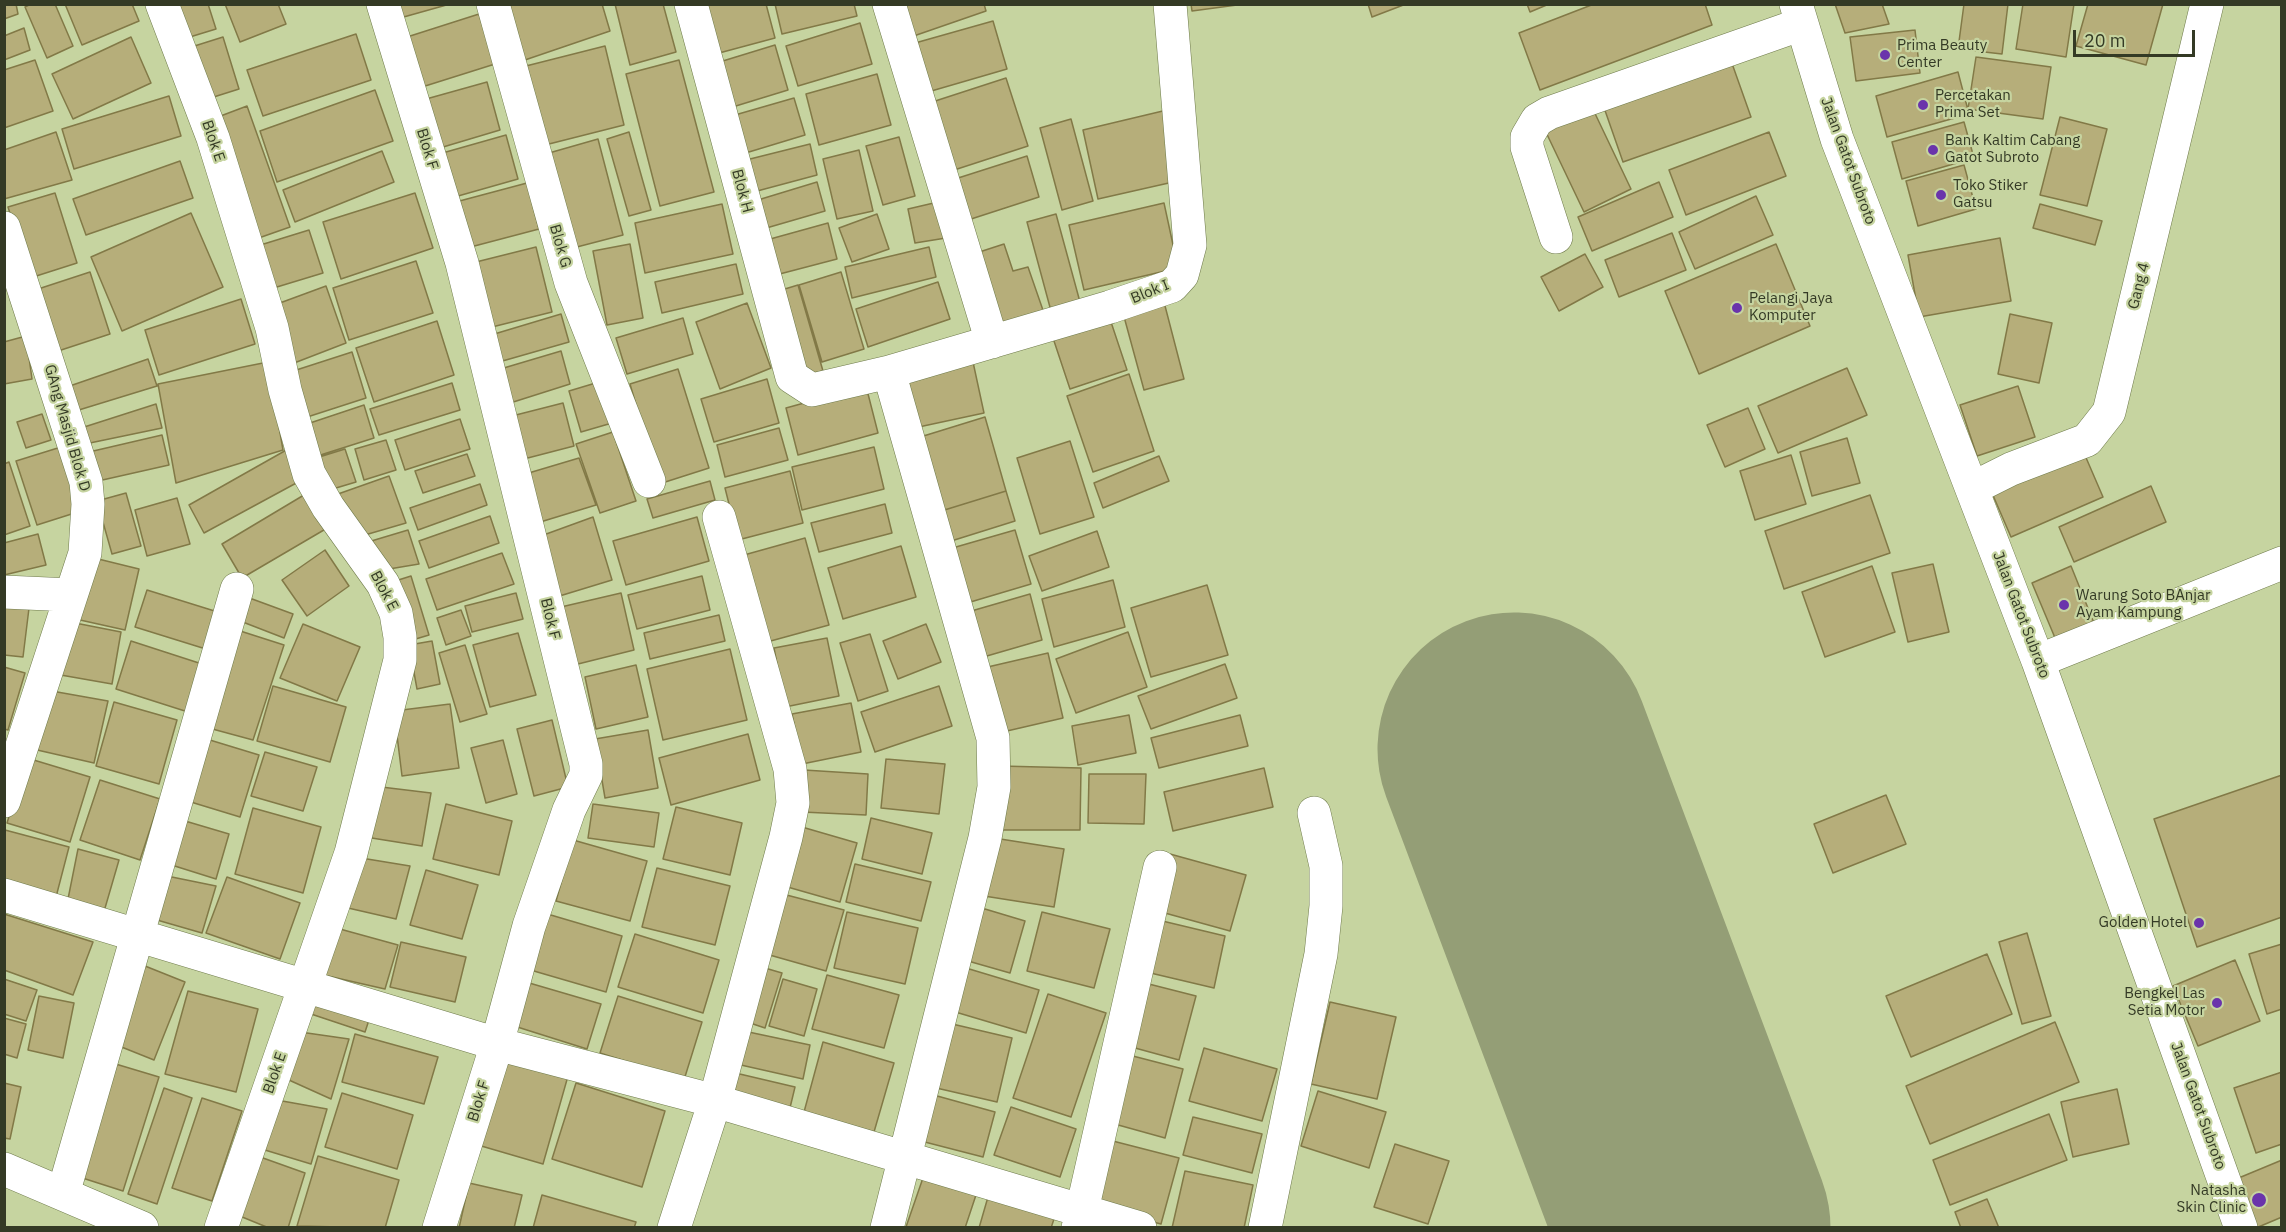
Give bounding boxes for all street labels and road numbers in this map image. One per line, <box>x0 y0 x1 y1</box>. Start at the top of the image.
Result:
street label: Jalan Gatot Subroto <box>1817 95 1879 227</box>
street label: Blok E <box>198 118 228 164</box>
street label: Blok F <box>412 126 442 172</box>
street label: Blok H <box>728 167 756 215</box>
street label: Blok G <box>545 222 575 270</box>
street label: Gang 4 <box>2125 261 2153 311</box>
street label: Blok I <box>1128 276 1172 308</box>
street label: GAng Masjid Blok D <box>40 363 94 493</box>
street label: Jalan Gatot Subroto <box>1989 549 2053 681</box>
street label: Blok E <box>366 568 402 614</box>
street label: Blok F <box>536 596 564 642</box>
street label: Jalan Gatot Subroto <box>2167 1040 2229 1172</box>
street label: Blok E <box>260 1050 290 1096</box>
street label: Blok F <box>464 1078 494 1124</box>

